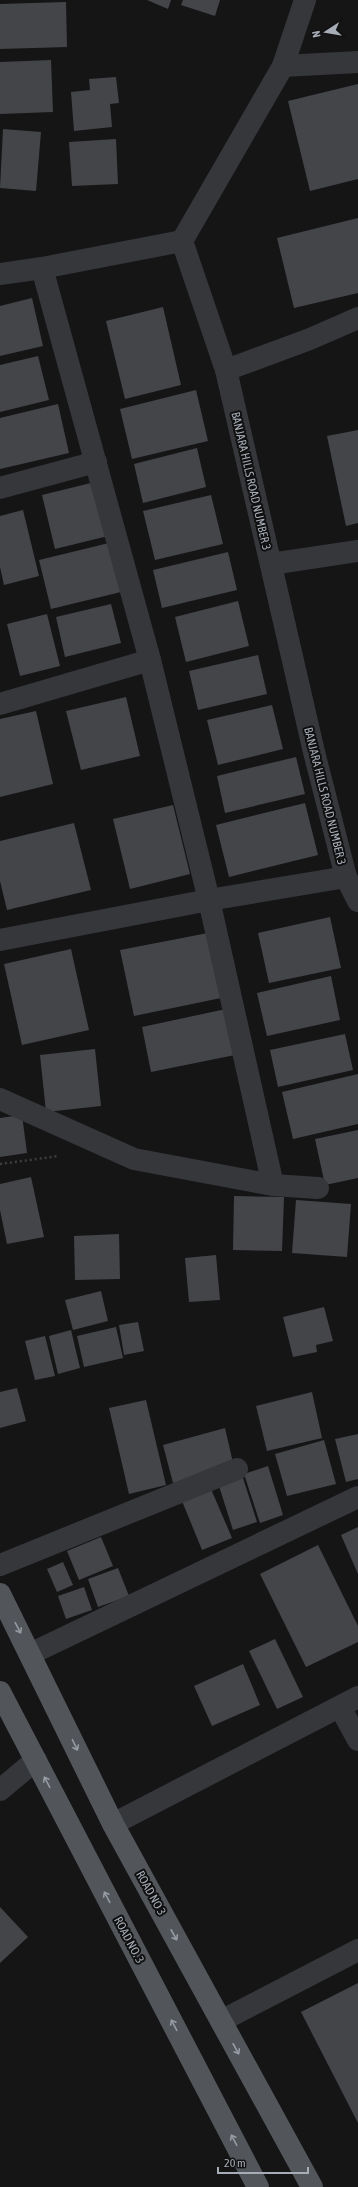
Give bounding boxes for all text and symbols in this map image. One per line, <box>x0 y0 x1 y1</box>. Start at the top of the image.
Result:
north arrow <box>306 12 346 52</box>
text: N <box>310 30 323 39</box>
street label: BANJARA HILLS ROAD NUMBER 3 <box>228 411 274 551</box>
street label: BANJARA HILLS ROAD NUMBER 3 <box>301 726 349 866</box>
one-way arrow <box>15 1622 22 1634</box>
one-way arrow <box>72 1739 79 1751</box>
one-way arrow <box>43 1776 50 1788</box>
street label: ROAD NO 3 <box>133 1868 169 1918</box>
one-way arrow <box>103 1891 110 1903</box>
street label: ROAD NO. 3 <box>111 1914 147 1966</box>
one-way arrow <box>170 1929 178 1941</box>
one-way arrow <box>169 2019 177 2031</box>
one-way arrow <box>233 2043 240 2055</box>
one-way arrow <box>230 2134 237 2146</box>
scale bar <box>218 2149 308 2175</box>
text: 20 m <box>224 2156 246 2170</box>

